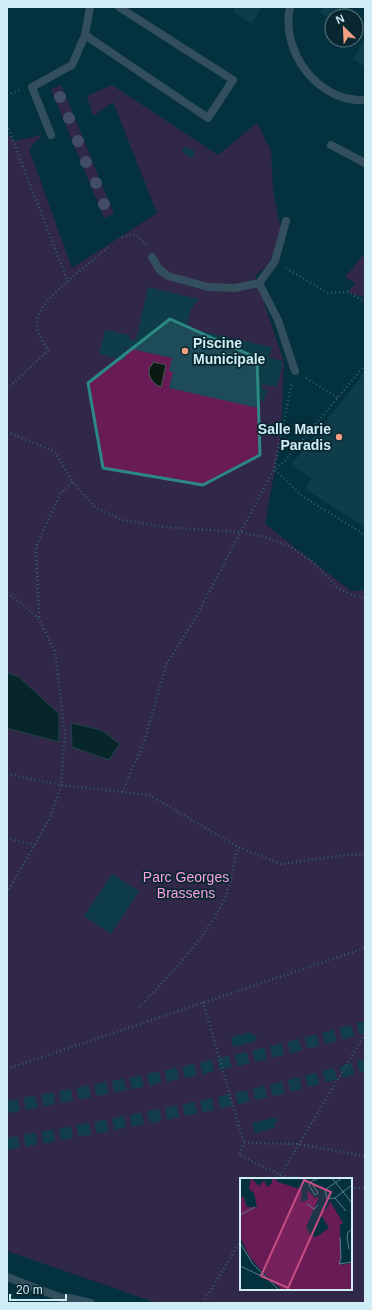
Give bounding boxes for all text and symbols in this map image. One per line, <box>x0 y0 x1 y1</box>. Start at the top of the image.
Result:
north arrow <box>324 8 364 48</box>
text: N <box>334 12 346 26</box>
place label: Piscine Municipale <box>193 335 266 367</box>
marker: Piscine Municipale <box>180 346 190 356</box>
place label: Salle Marie Paradis <box>258 421 331 453</box>
marker: Salle Marie Paradis <box>334 432 344 442</box>
park label: Parc Georges Brassens <box>143 869 229 901</box>
inset map <box>240 1178 352 1290</box>
scale bar <box>10 1276 66 1302</box>
text: 20 m <box>16 1283 43 1297</box>

